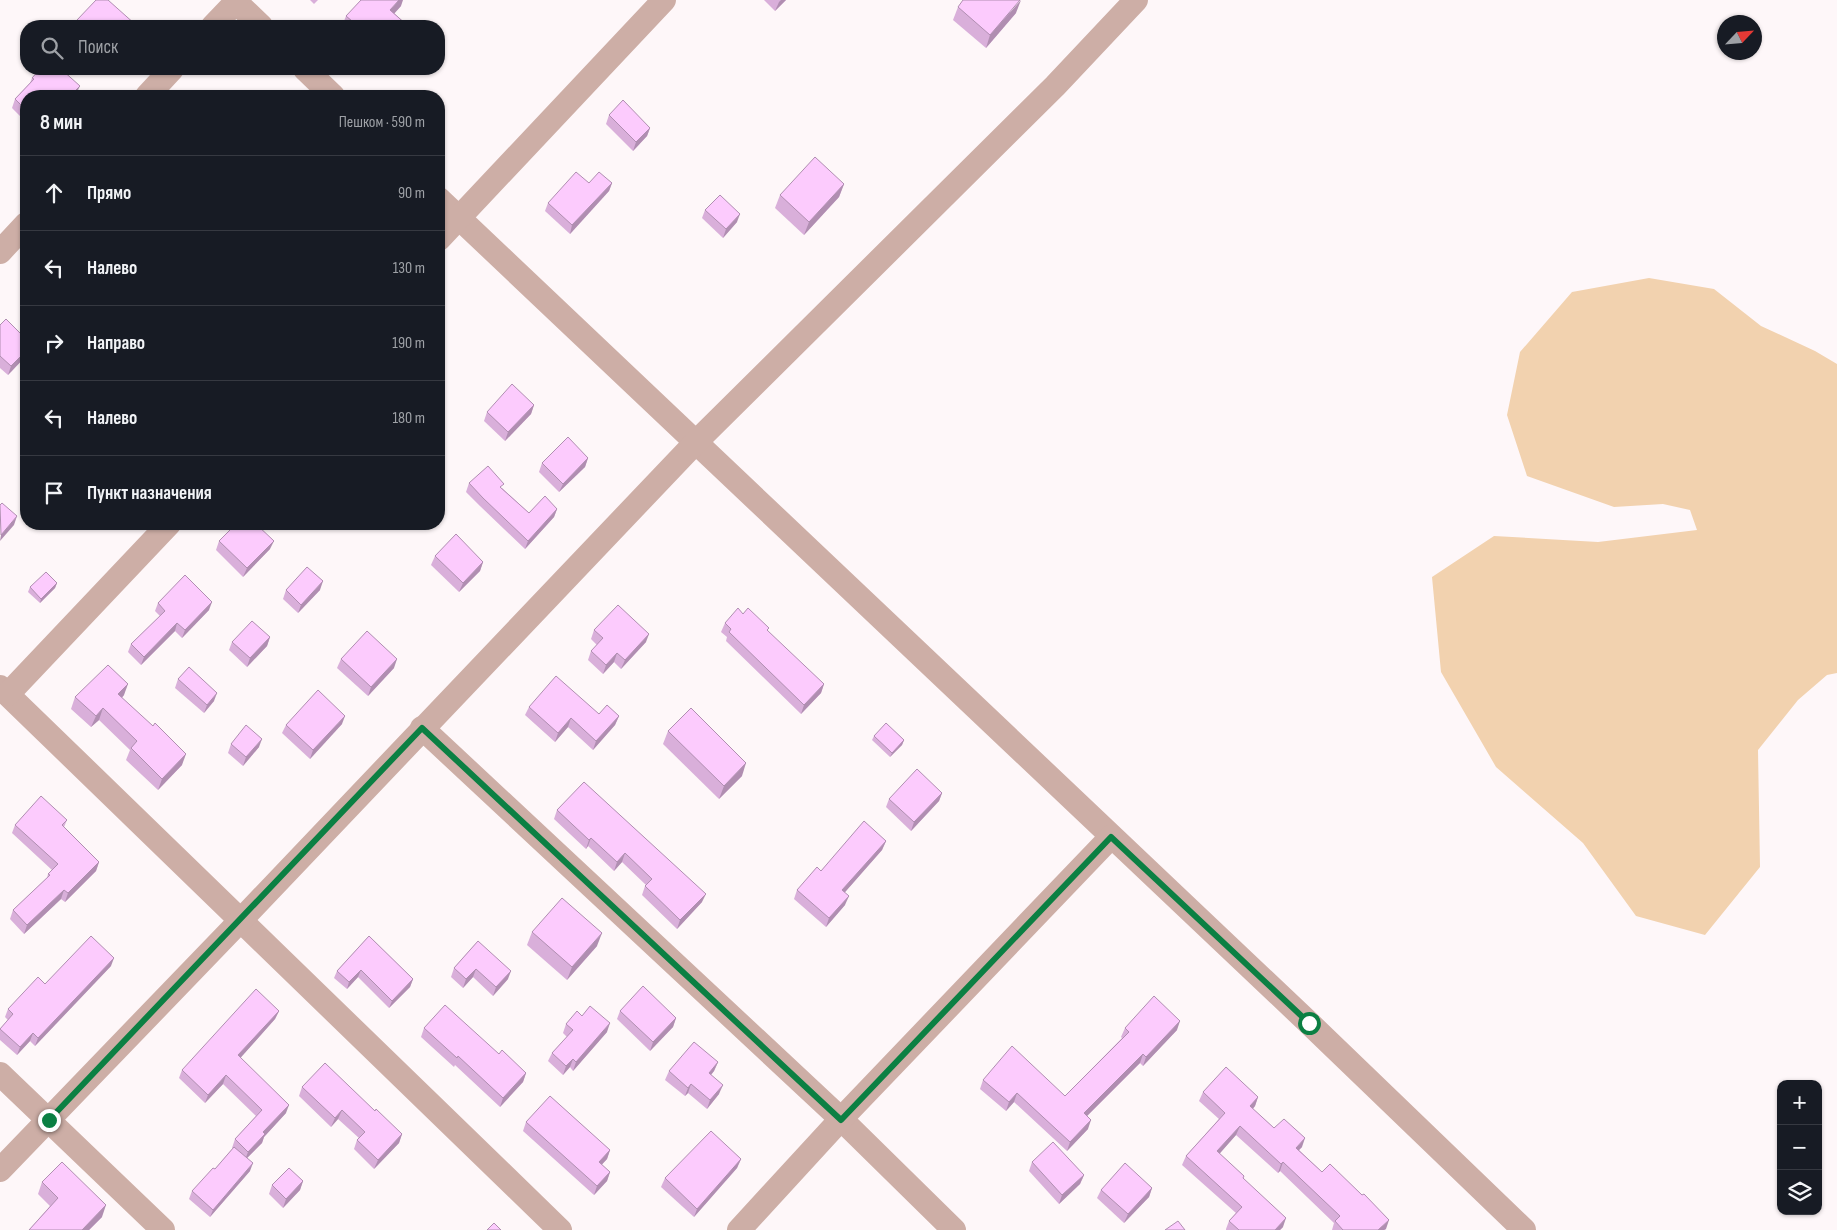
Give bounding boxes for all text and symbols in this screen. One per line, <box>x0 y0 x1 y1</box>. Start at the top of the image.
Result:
north arrow <box>1717 15 1762 60</box>
search box <box>20 20 445 75</box>
icon: search <box>38 34 66 62</box>
text: Поиск <box>78 36 118 59</box>
text: 8 мин <box>40 110 82 135</box>
text: Пешком · 590 m <box>339 113 425 132</box>
icon: ahead <box>40 179 68 207</box>
text: Прямо <box>87 182 131 205</box>
text: 90 m <box>398 184 425 203</box>
icon: left <box>40 254 68 282</box>
text: Налево <box>87 257 137 280</box>
text: 130 m <box>393 259 425 278</box>
icon: right <box>40 329 68 357</box>
text: Направо <box>87 332 145 355</box>
text: 190 m <box>392 334 425 353</box>
icon: left <box>40 404 68 432</box>
text: Налево <box>87 407 137 430</box>
text: 180 m <box>392 409 425 428</box>
icon: arrive <box>40 479 68 507</box>
text: Пункт назначения <box>87 482 212 505</box>
route start <box>1298 1012 1321 1035</box>
map controls <box>1777 1080 1822 1215</box>
button: + <box>1777 1080 1822 1125</box>
route end <box>38 1109 61 1132</box>
button: − <box>1777 1125 1822 1170</box>
button: layers <box>1777 1170 1822 1215</box>

